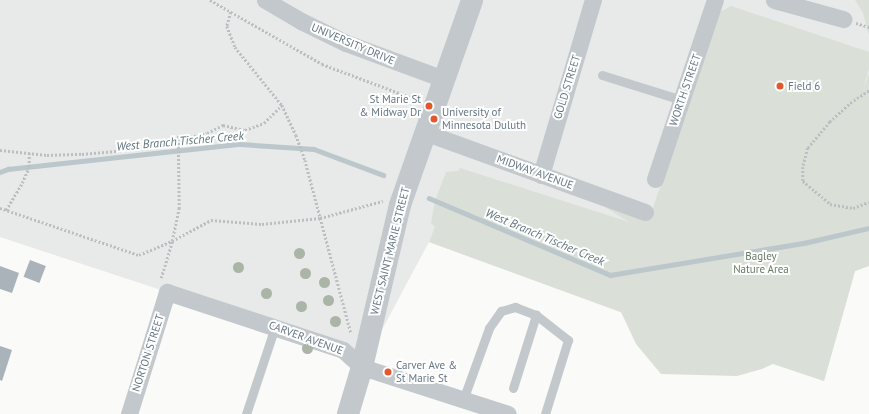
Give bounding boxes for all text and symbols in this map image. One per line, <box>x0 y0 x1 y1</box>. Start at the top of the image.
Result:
street label: UNIVERSITY DRIVE <box>309 20 397 68</box>
street label: WORTH STREET <box>667 52 703 128</box>
street label: GOLD STREET <box>551 53 583 121</box>
place label: Field 6 <box>788 79 820 93</box>
marker: Field 6 <box>775 81 785 91</box>
place label: St Marie St & Midway Dr <box>359 93 421 119</box>
marker: St Marie St & Midway Dr <box>424 101 434 111</box>
place label: University of Minnesota Duluth <box>442 106 526 132</box>
marker: University of Minnesota Duluth <box>429 114 439 124</box>
water label: West Branch Tischer Creek <box>116 128 244 154</box>
street label: MIDWAY AVENUE <box>495 152 575 192</box>
street label: WEST SAINT MARIE STREET <box>368 185 412 317</box>
water label: West Branch Tischer Creek <box>483 205 607 269</box>
park label: Bagley Nature Area <box>733 250 789 276</box>
street label: NORTON STREET <box>129 313 167 393</box>
street label: CARVER AVENUE <box>267 318 345 358</box>
place label: Carver Ave & St Marie St <box>396 359 457 385</box>
marker: Carver Ave & St Marie St <box>383 367 393 377</box>

